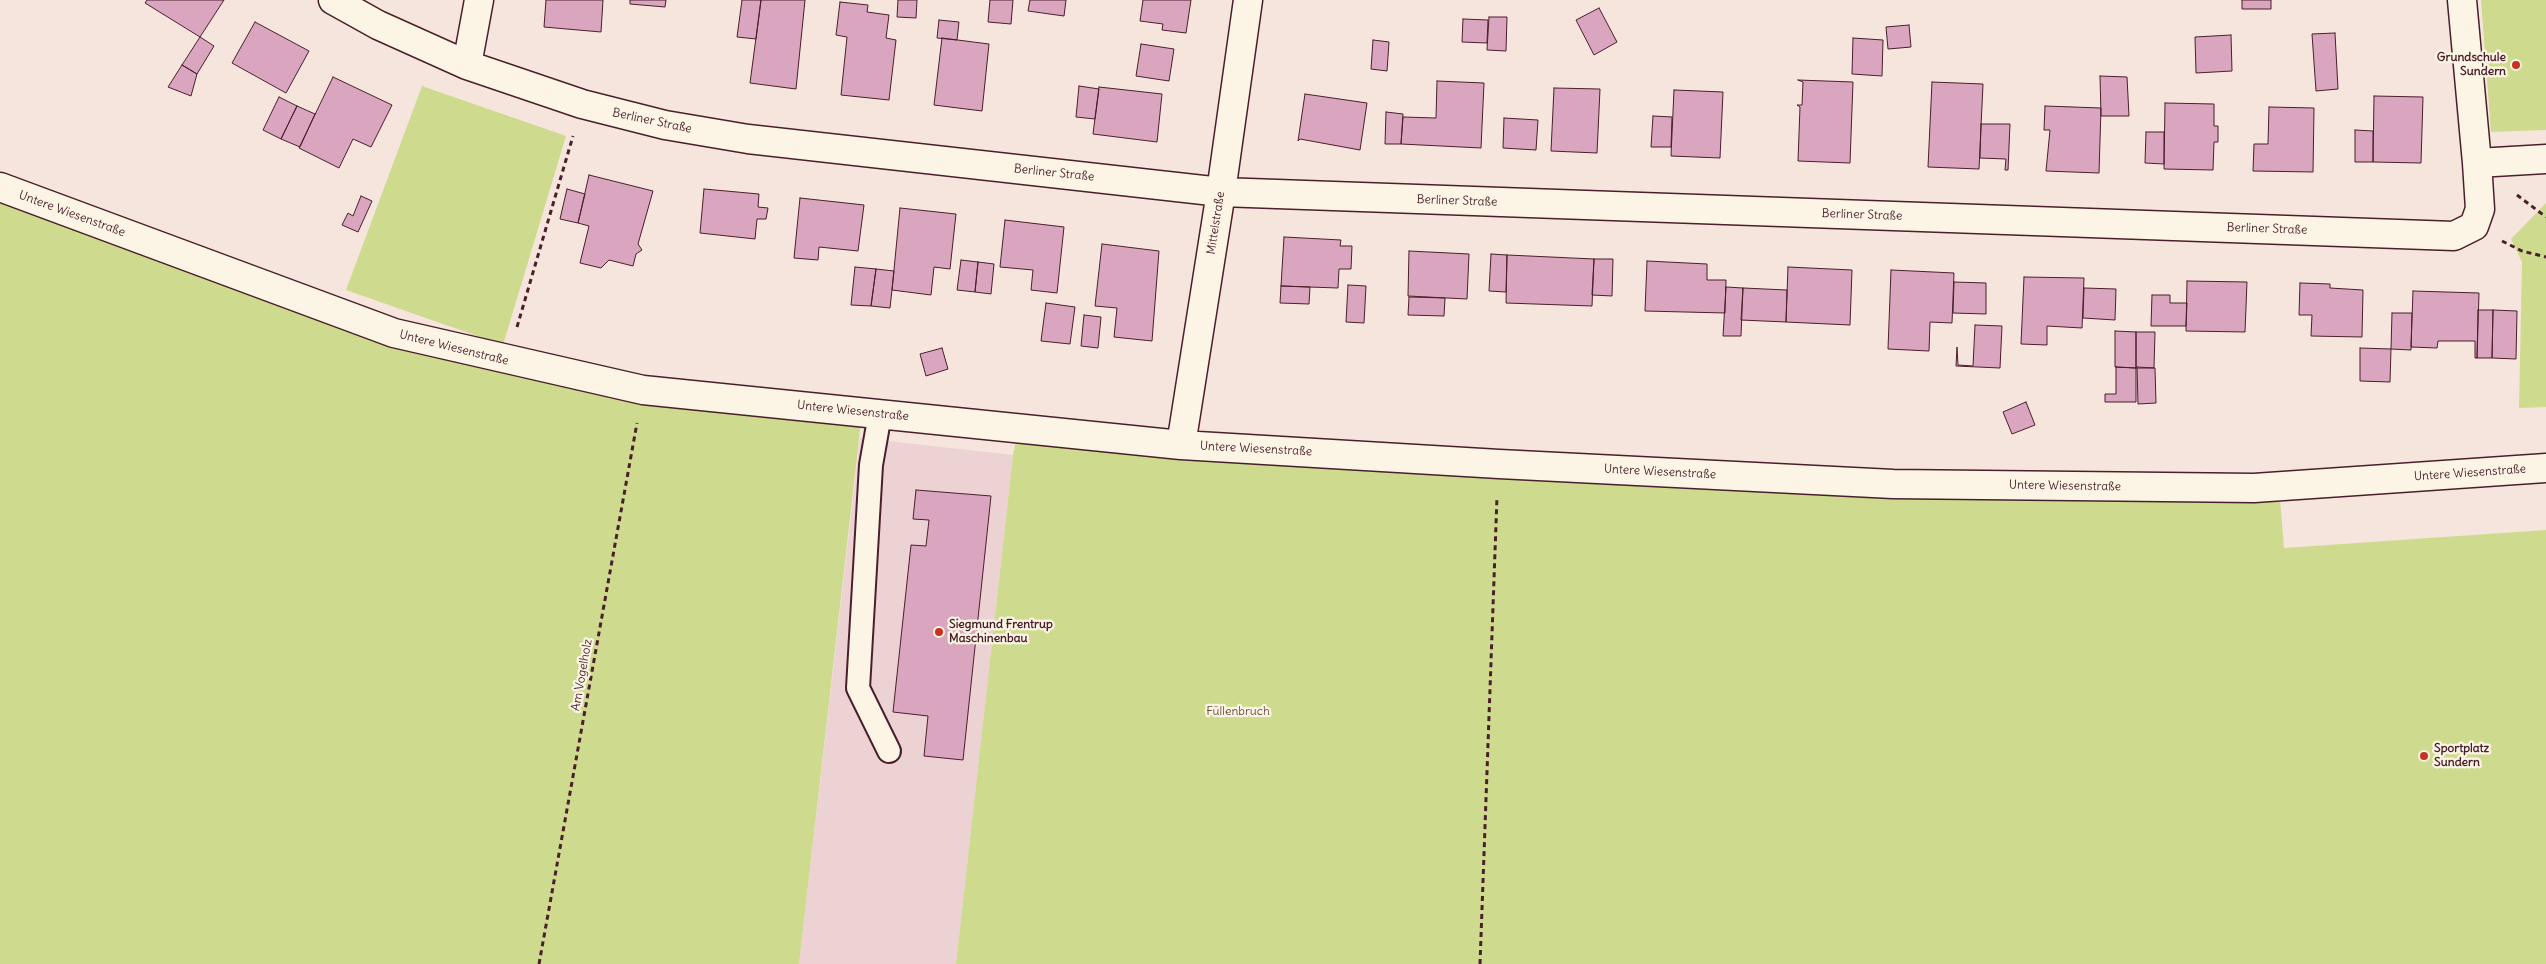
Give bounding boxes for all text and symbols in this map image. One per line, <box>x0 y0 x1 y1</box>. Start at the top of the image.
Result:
place label: Grundschule Sundern <box>2437 51 2506 79</box>
marker: Grundschule Sundern <box>2510 59 2522 71</box>
street label: Berliner Straße <box>611 106 693 136</box>
street label: Berliner Straße <box>1013 162 1095 184</box>
street label: Untere Wiesenstraße <box>17 188 127 240</box>
street label: Mittelstraße <box>1204 190 1228 256</box>
street label: Berliner Straße <box>1416 192 1498 210</box>
street label: Berliner Straße <box>1821 206 1903 224</box>
street label: Berliner Straße <box>2226 220 2308 238</box>
street label: Untere Wiesenstraße <box>398 327 510 369</box>
street label: Untere Wiesenstraße <box>796 398 910 424</box>
street label: Untere Wiesenstraße <box>1200 439 1312 459</box>
street label: Untere Wiesenstraße <box>1604 462 1716 482</box>
street label: Untere Wiesenstraße <box>2414 462 2526 484</box>
street label: Untere Wiesenstraße <box>2009 478 2121 494</box>
place label: Siegmund Frentrup Maschinenbau <box>949 618 1053 646</box>
marker: Siegmund Frentrup Maschinenbau <box>933 626 945 638</box>
street label: Am Vogelholz <box>569 638 595 712</box>
park label: Füllenbruch <box>1206 705 1270 719</box>
place label: Sportplatz Sundern <box>2434 742 2489 770</box>
marker: Sportplatz Sundern <box>2418 750 2430 762</box>

